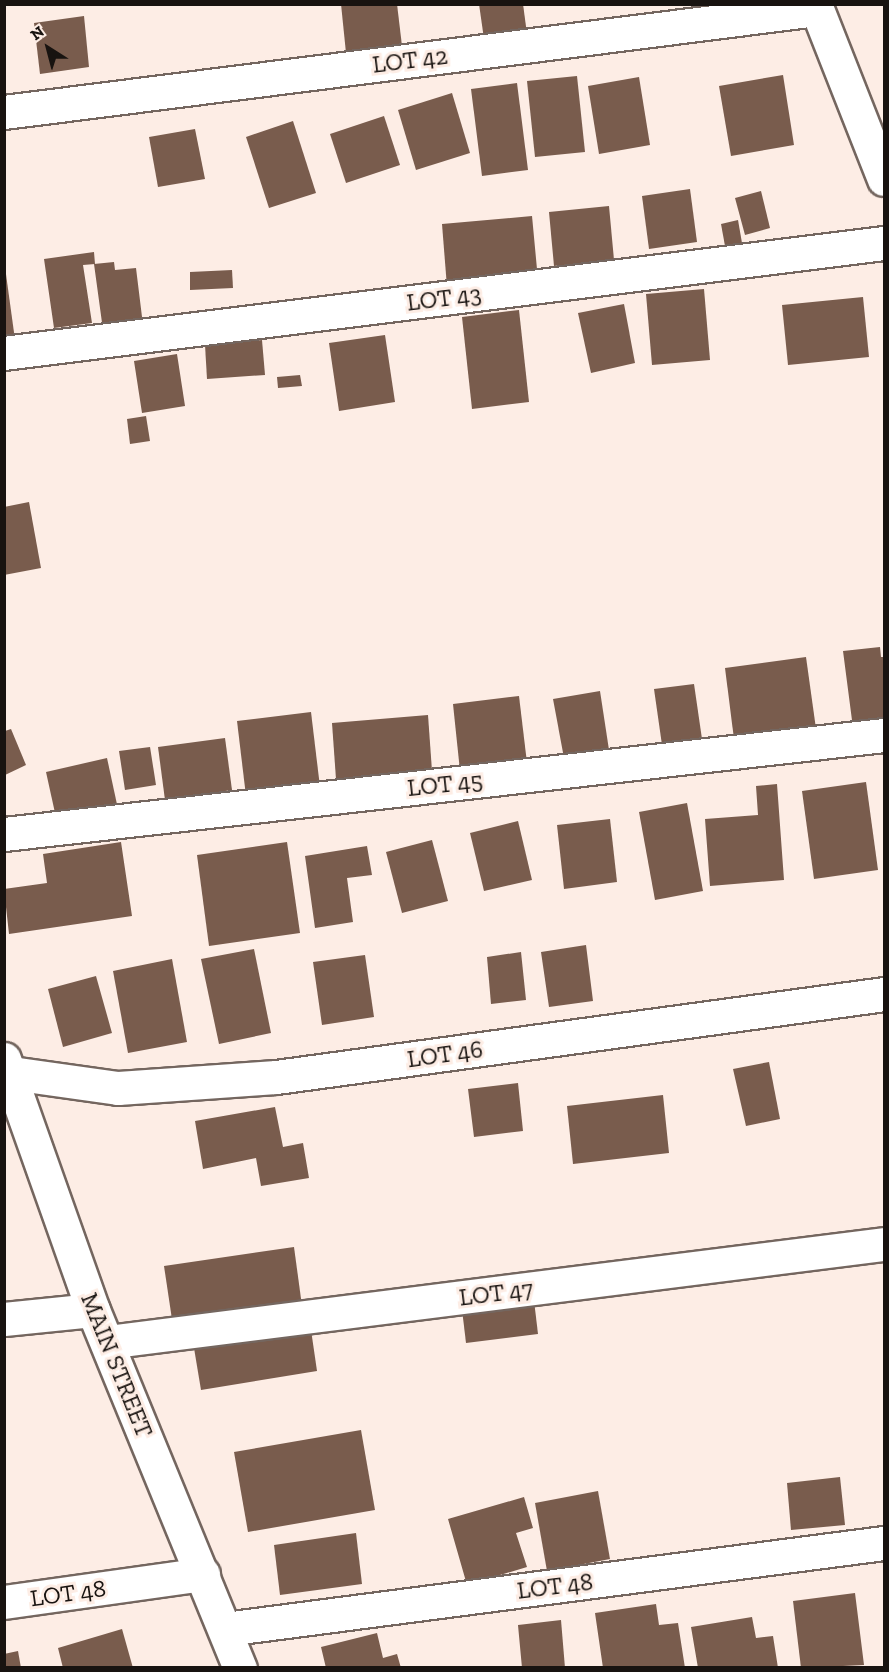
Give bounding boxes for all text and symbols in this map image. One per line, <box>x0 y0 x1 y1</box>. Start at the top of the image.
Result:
north arrow <box>18 18 78 78</box>
text: N <box>27 22 48 44</box>
street label: LOT 42 <box>370 41 450 79</box>
street label: LOT 43 <box>405 279 483 317</box>
street label: LOT 45 <box>406 766 484 802</box>
street label: LOT 46 <box>405 1034 485 1074</box>
street label: LOT 47 <box>457 1274 535 1312</box>
street label: MAIN STREET <box>75 1289 159 1441</box>
street label: LOT 48 <box>515 1567 595 1605</box>
street label: LOT 48 <box>28 1573 108 1613</box>

